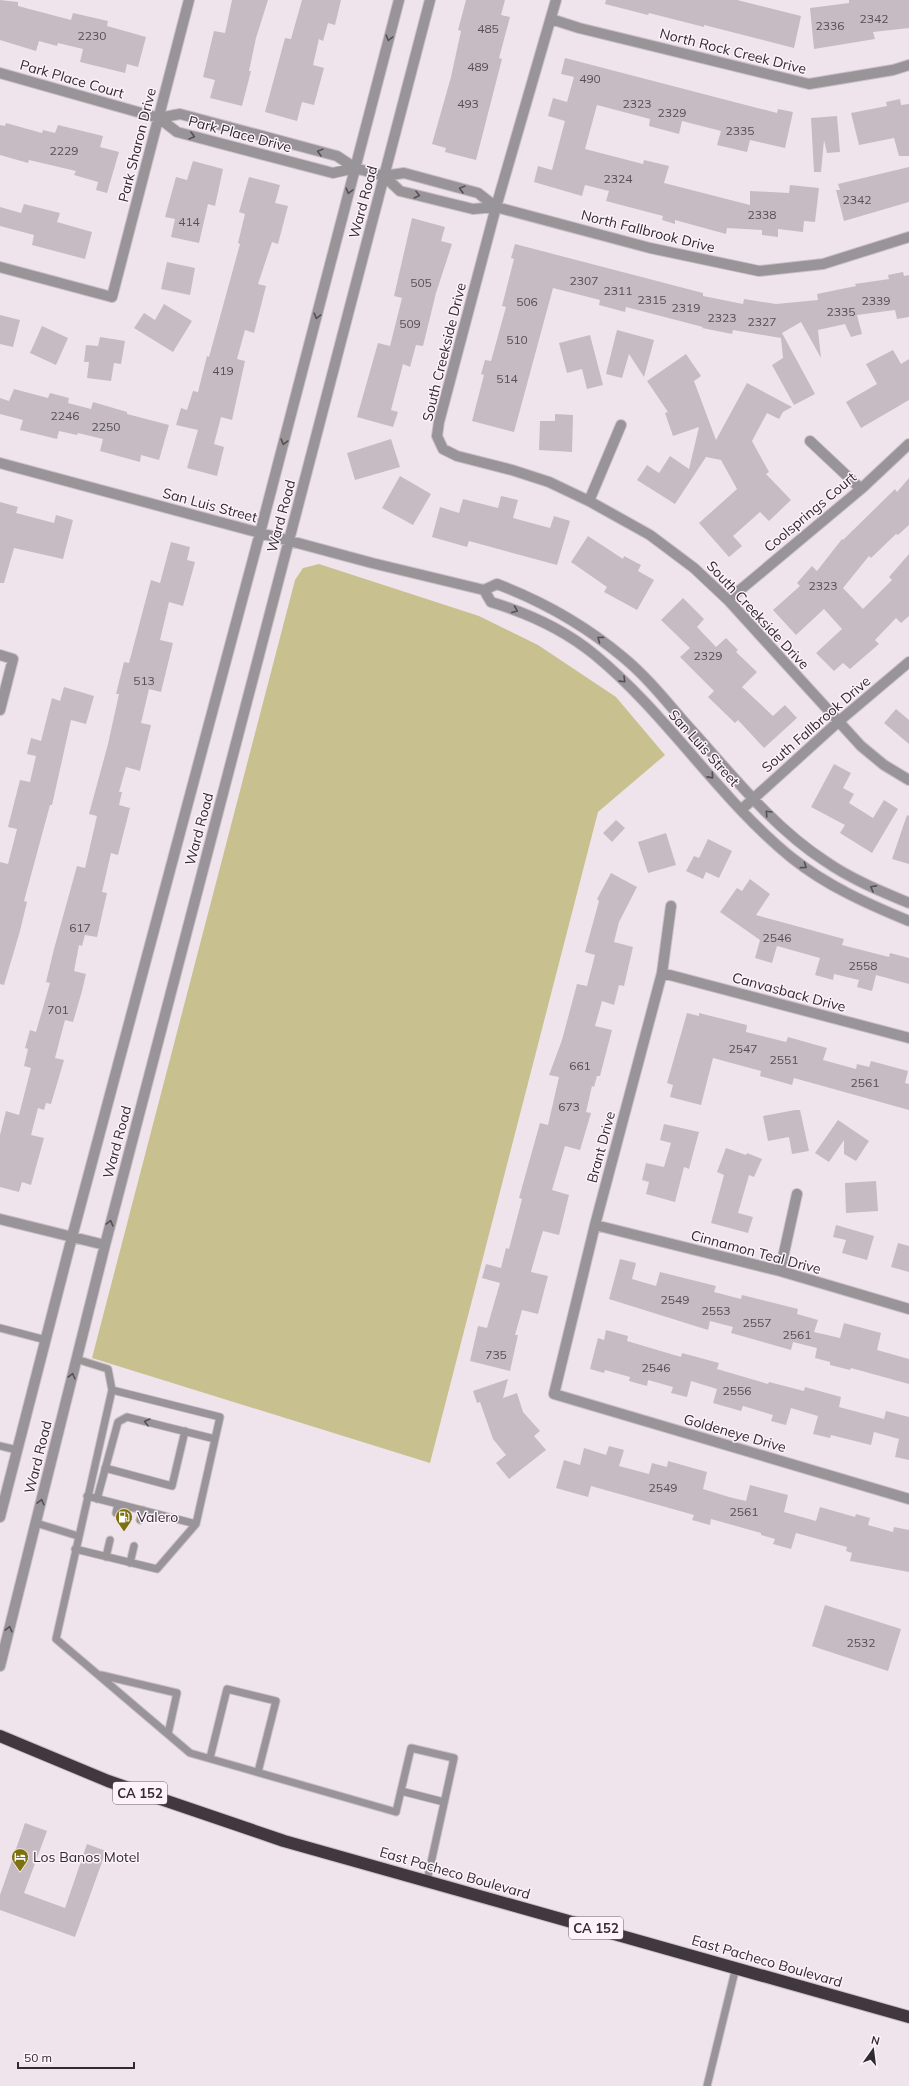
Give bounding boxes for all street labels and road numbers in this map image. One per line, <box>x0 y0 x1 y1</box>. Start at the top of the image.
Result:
street label: North Rock Creek Drive <box>658 24 808 78</box>
street label: Park Place Court <box>18 56 126 102</box>
street label: Park Sharon Drive <box>114 86 160 204</box>
street label: Park Place Drive <box>187 112 293 156</box>
street label: Ward Road <box>345 164 381 240</box>
street label: North Fallbrook Drive <box>579 206 717 256</box>
street label: South Creekside Drive <box>418 281 470 423</box>
street label: Coolsprings Court <box>760 468 860 556</box>
street label: Ward Road <box>263 478 299 554</box>
street label: San Luis Street <box>161 484 259 526</box>
street label: South Creekside Drive <box>703 557 813 673</box>
street label: South Fallbrook Drive <box>758 672 874 776</box>
street label: San Luis Street <box>665 706 743 790</box>
street label: Ward Road <box>181 791 217 867</box>
street label: Canvasback Drive <box>730 968 848 1016</box>
street label: Ward Road <box>99 1104 135 1180</box>
street label: Brant Drive <box>583 1109 619 1185</box>
street label: Cinnamon Teal Drive <box>689 1226 823 1278</box>
street label: Goldeneye Drive <box>682 1410 788 1456</box>
street label: Ward Road <box>20 1419 56 1495</box>
road number: CA 152 <box>113 1782 167 1804</box>
street label: East Pacheco Boulevard <box>378 1843 532 1903</box>
road number: CA 152 <box>569 1917 623 1939</box>
street label: East Pacheco Boulevard <box>690 1931 844 1991</box>

